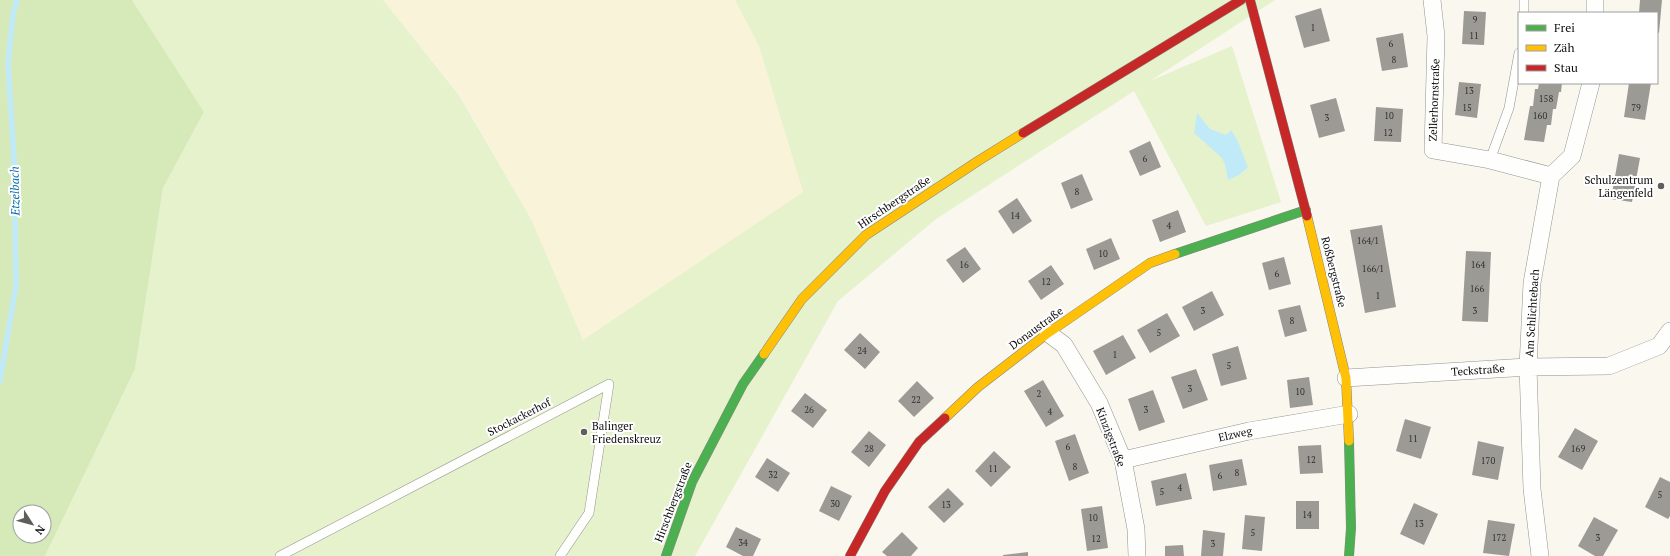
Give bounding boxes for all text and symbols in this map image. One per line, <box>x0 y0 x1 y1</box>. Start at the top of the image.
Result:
legend <box>1518 12 1658 84</box>
house number: 9 <box>1473 14 1478 26</box>
text: Frei <box>1554 20 1575 35</box>
house number: 1 <box>1311 22 1315 34</box>
house number: 11 <box>1469 30 1479 42</box>
house number: 6 <box>1389 38 1394 50</box>
text: Zäh <box>1554 40 1574 55</box>
house number: 8 <box>1392 54 1397 66</box>
street label: Zellerhornstraße <box>1426 58 1442 142</box>
text: Stau <box>1554 60 1578 75</box>
house number: 13 <box>1464 85 1474 97</box>
house number: 158 <box>1539 93 1553 105</box>
house number: 15 <box>1462 102 1472 114</box>
house number: 79 <box>1631 102 1641 114</box>
house number: 10 <box>1384 110 1394 122</box>
house number: 160 <box>1533 110 1547 122</box>
house number: 3 <box>1325 112 1330 124</box>
house number: 12 <box>1383 127 1393 139</box>
house number: 6 <box>1143 153 1148 165</box>
water label: Etzelbach <box>7 166 22 217</box>
street label: Hirschbergstraße <box>855 172 933 231</box>
place label: Schulzentrum Längenfeld <box>1584 173 1653 200</box>
marker: Schulzentrum Längenfeld <box>1656 181 1666 191</box>
house number: 8 <box>1075 186 1080 198</box>
house number: 14 <box>1010 210 1020 222</box>
house number: 4 <box>1167 220 1172 232</box>
street label: Roßbergstraße <box>1318 235 1350 309</box>
house number: 164/1 <box>1357 235 1379 247</box>
house number: 10 <box>1098 248 1108 260</box>
house number: 16 <box>959 259 969 271</box>
house number: 164 <box>1471 259 1485 271</box>
house number: 166/1 <box>1362 263 1384 275</box>
house number: 6 <box>1275 268 1280 280</box>
street label: Am Schlichtebach <box>1522 268 1542 357</box>
house number: 12 <box>1041 276 1051 288</box>
house number: 166 <box>1470 283 1484 295</box>
house number: 1 <box>1376 290 1380 302</box>
street label: Donaustraße <box>1006 303 1066 352</box>
house number: 3 <box>1201 305 1206 317</box>
house number: 3 <box>1473 305 1478 317</box>
house number: 8 <box>1290 315 1295 327</box>
house number: 5 <box>1157 327 1162 339</box>
house number: 24 <box>857 345 867 357</box>
house number: 1 <box>1113 349 1117 361</box>
house number: 5 <box>1227 360 1232 372</box>
street label: Teckstraße <box>1451 361 1506 379</box>
house number: 3 <box>1188 383 1193 395</box>
house number: 10 <box>1295 386 1305 398</box>
house number: 2 <box>1037 388 1042 400</box>
house number: 22 <box>911 394 921 406</box>
street label: Stockackerhof <box>485 395 554 439</box>
house number: 26 <box>804 404 814 416</box>
house number: 3 <box>1144 404 1149 416</box>
street label: Kinzigstraße <box>1093 405 1129 469</box>
house number: 4 <box>1048 406 1053 418</box>
place label: Balinger Friedenskreuz <box>592 419 661 446</box>
street label: Elzweg <box>1217 424 1253 444</box>
marker: Balinger Friedenskreuz <box>579 427 589 437</box>
house number: 11 <box>1408 433 1418 445</box>
house number: 6 <box>1066 441 1071 453</box>
house number: 28 <box>864 443 874 455</box>
house number: 169 <box>1571 443 1585 455</box>
house number: 12 <box>1306 454 1316 466</box>
house number: 170 <box>1481 455 1495 467</box>
street label: Hirschbergstraße <box>651 460 695 544</box>
house number: 8 <box>1073 461 1078 473</box>
house number: 11 <box>988 463 998 475</box>
house number: 8 <box>1235 467 1240 479</box>
house number: 32 <box>768 469 778 481</box>
house number: 6 <box>1218 470 1223 482</box>
house number: 4 <box>1178 482 1183 494</box>
house number: 5 <box>1160 486 1165 498</box>
house number: 5 <box>1658 489 1663 501</box>
house number: 30 <box>830 498 840 510</box>
house number: 13 <box>941 499 951 511</box>
north arrow <box>12 504 52 544</box>
house number: 14 <box>1302 509 1312 521</box>
house number: 10 <box>1088 512 1098 524</box>
house number: 13 <box>1414 518 1424 530</box>
text: N <box>32 522 48 538</box>
house number: 5 <box>1251 527 1256 539</box>
house number: 172 <box>1492 532 1506 544</box>
house number: 3 <box>1596 532 1601 544</box>
house number: 12 <box>1091 533 1101 545</box>
house number: 34 <box>738 537 748 549</box>
house number: 3 <box>1211 538 1216 550</box>

